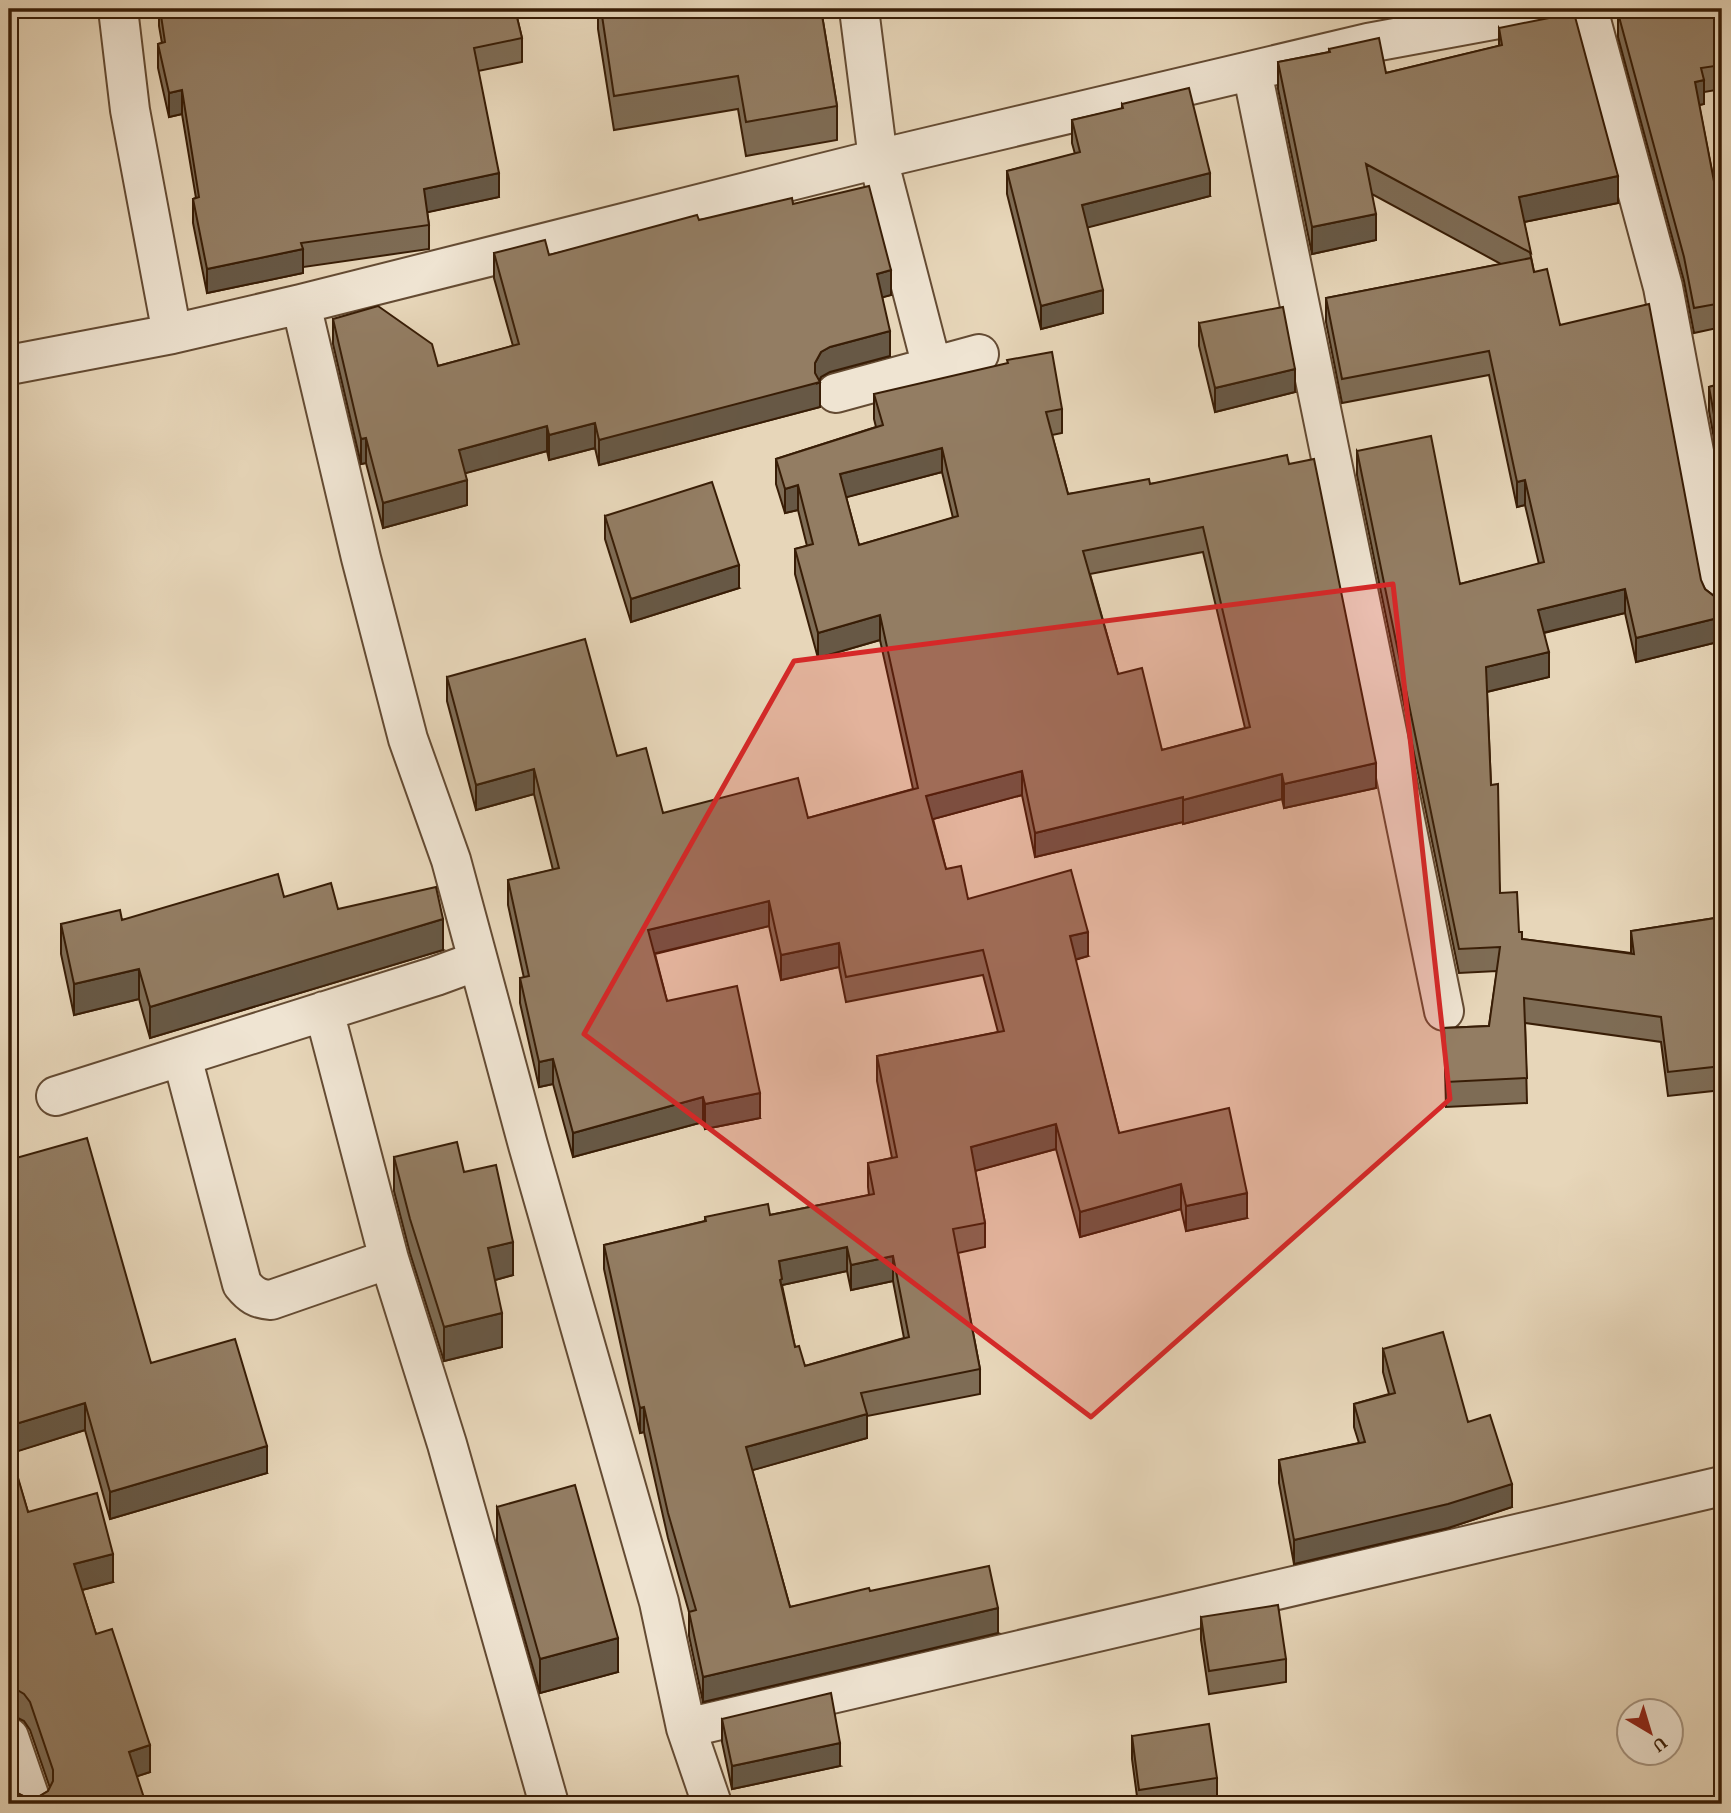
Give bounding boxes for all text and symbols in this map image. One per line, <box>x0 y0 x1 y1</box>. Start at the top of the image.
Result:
north arrow <box>1616 1698 1686 1768</box>
text: U <box>1647 1730 1674 1760</box>

